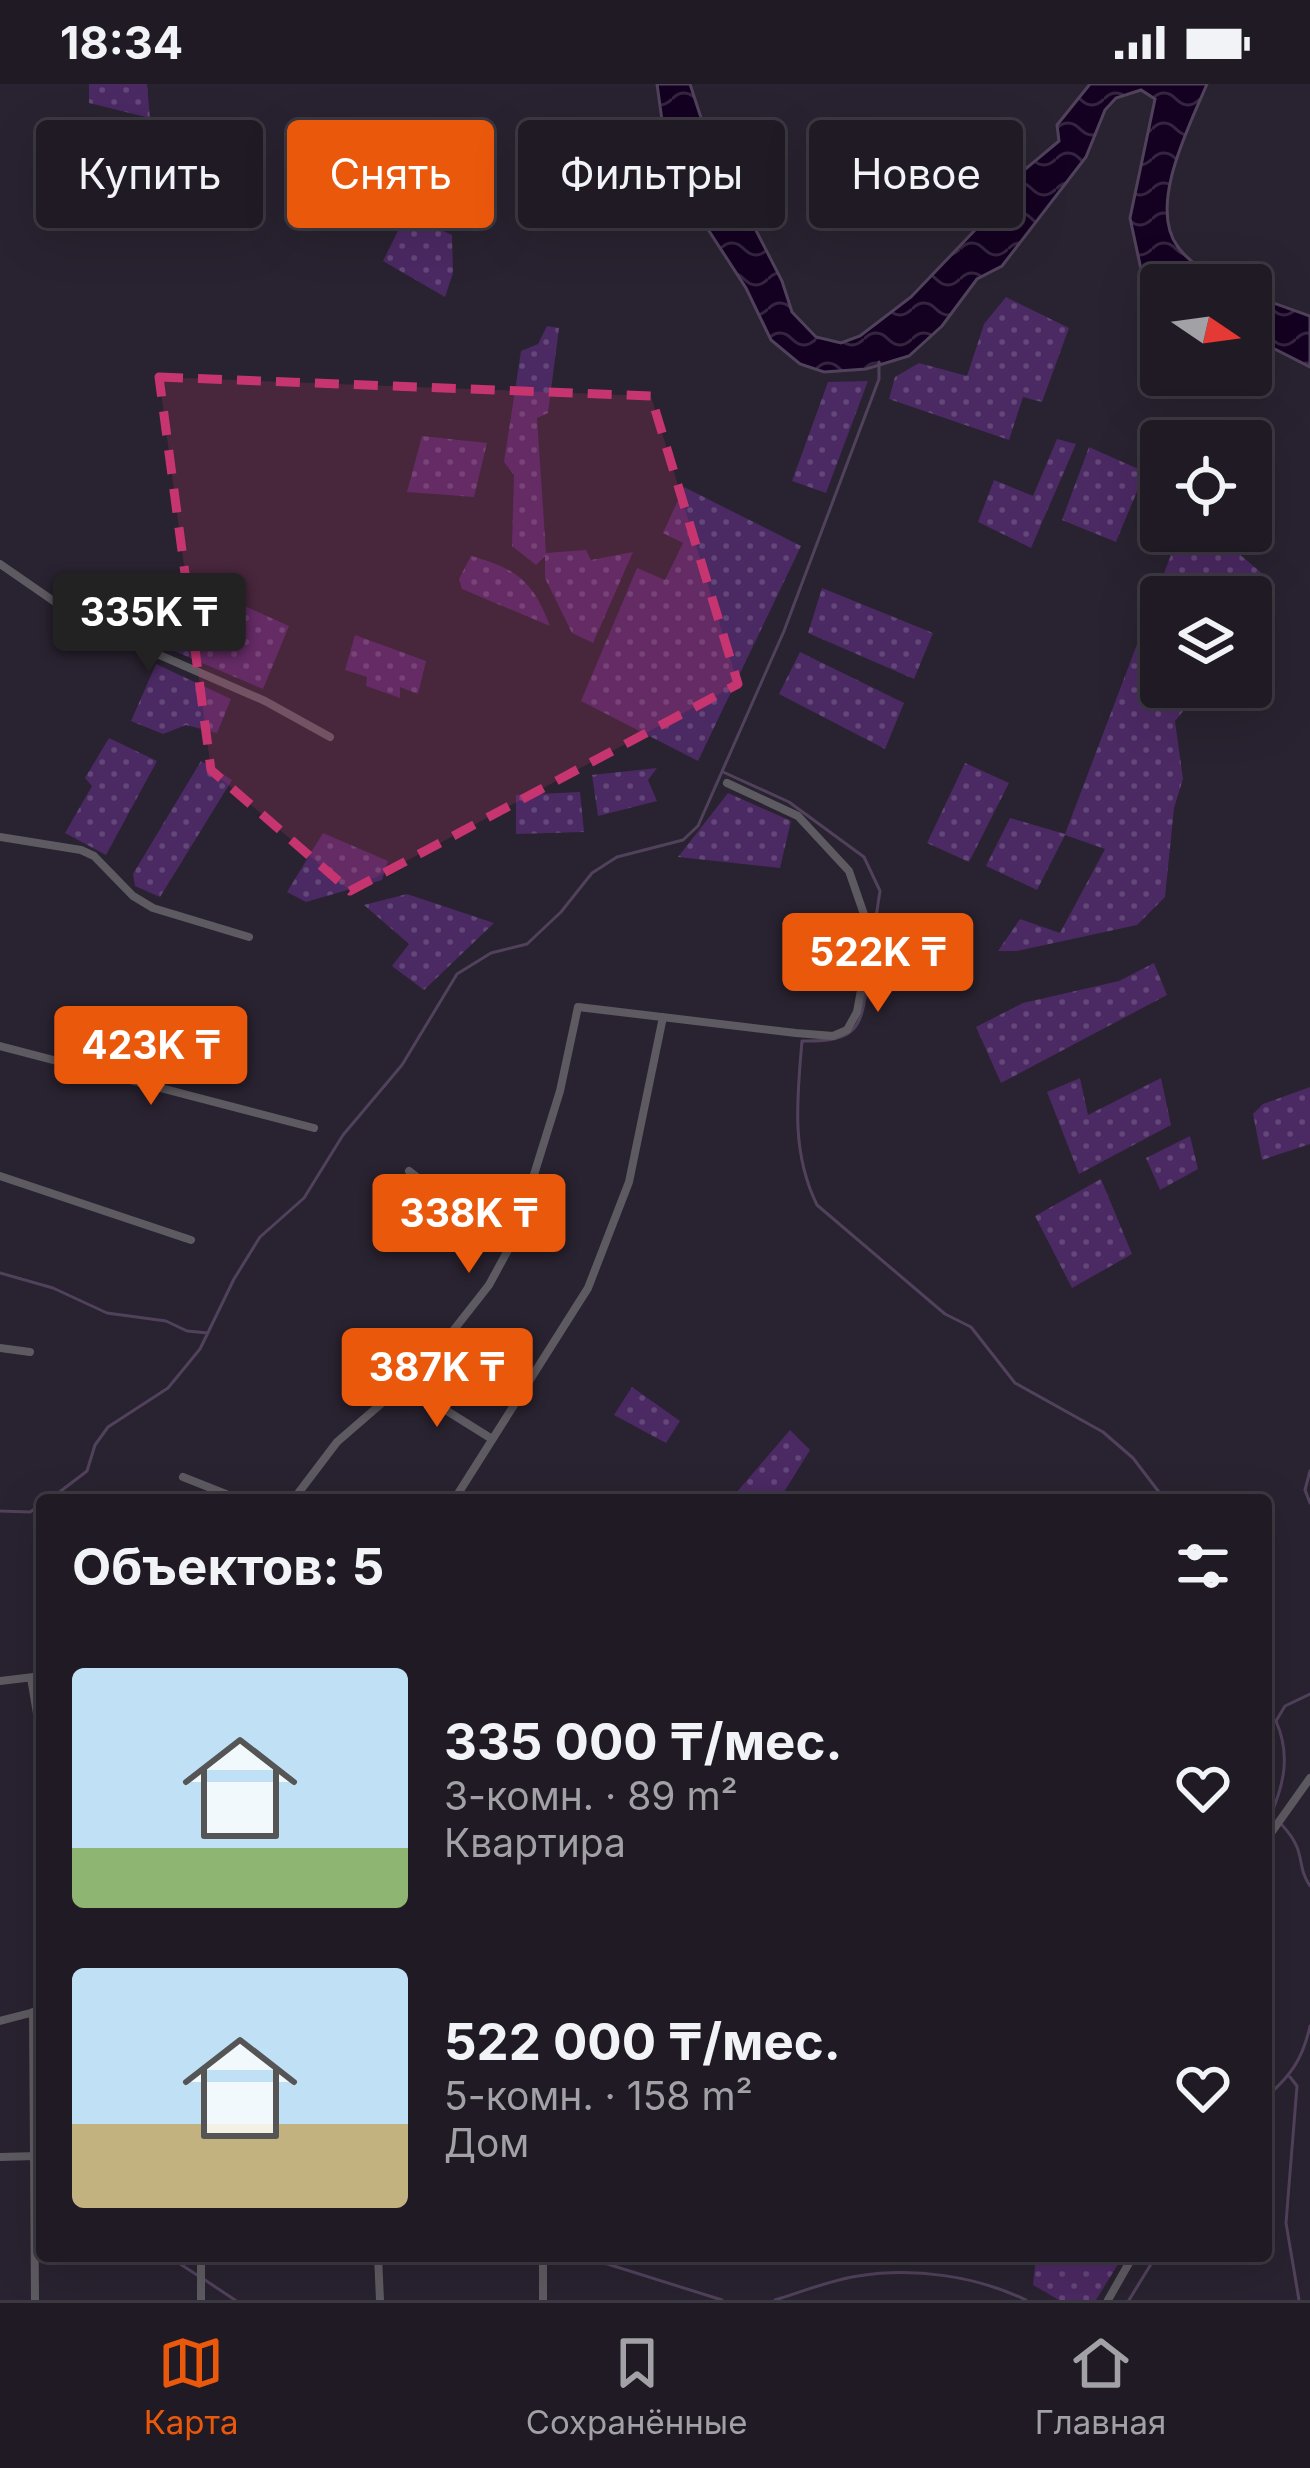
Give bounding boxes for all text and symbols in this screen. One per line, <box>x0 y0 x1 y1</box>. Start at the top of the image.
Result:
text: 18:34 <box>60 15 183 70</box>
chip: Купить <box>36 120 263 228</box>
chip: Снять <box>287 120 494 228</box>
chip: Фильтры <box>518 120 785 228</box>
chip: Новое <box>809 120 1023 228</box>
north arrow <box>1140 264 1272 396</box>
map controls <box>1140 264 1272 708</box>
button: locate <box>1140 420 1272 552</box>
pin: 335K ₸ <box>51 573 247 675</box>
button: layers <box>1140 576 1272 708</box>
text: 335K ₸ <box>80 588 218 635</box>
pin: 522K ₸ <box>780 913 976 1015</box>
text: 522K ₸ <box>809 928 947 975</box>
pin: 423K ₸ <box>53 1006 249 1108</box>
text: 423K ₸ <box>81 1021 221 1068</box>
pin: 338K ₸ <box>371 1174 567 1276</box>
text: 338K ₸ <box>399 1189 539 1236</box>
pin: 387K ₸ <box>339 1328 535 1430</box>
text: 387K ₸ <box>369 1343 505 1390</box>
icon: filters <box>1170 1533 1236 1599</box>
text: Объектов: 5 <box>72 1536 384 1597</box>
text: 335 000 ₸/мес. <box>444 1711 842 1772</box>
icon: home <box>168 1716 312 1860</box>
icon: heart <box>1170 1755 1236 1821</box>
text: 3-комн. · 89 m² <box>444 1772 738 1819</box>
text: Квартира <box>444 1819 626 1866</box>
text: 522 000 ₸/мес. <box>444 2011 841 2072</box>
icon: home <box>168 2016 312 2160</box>
icon: heart <box>1170 2055 1236 2121</box>
text: 5-комн. · 158 m² <box>444 2072 753 2119</box>
text: Дом <box>444 2119 529 2166</box>
tab: Карта <box>144 2330 238 2442</box>
tab: Сохранённые <box>526 2330 747 2442</box>
tab: Главная <box>1035 2330 1166 2442</box>

